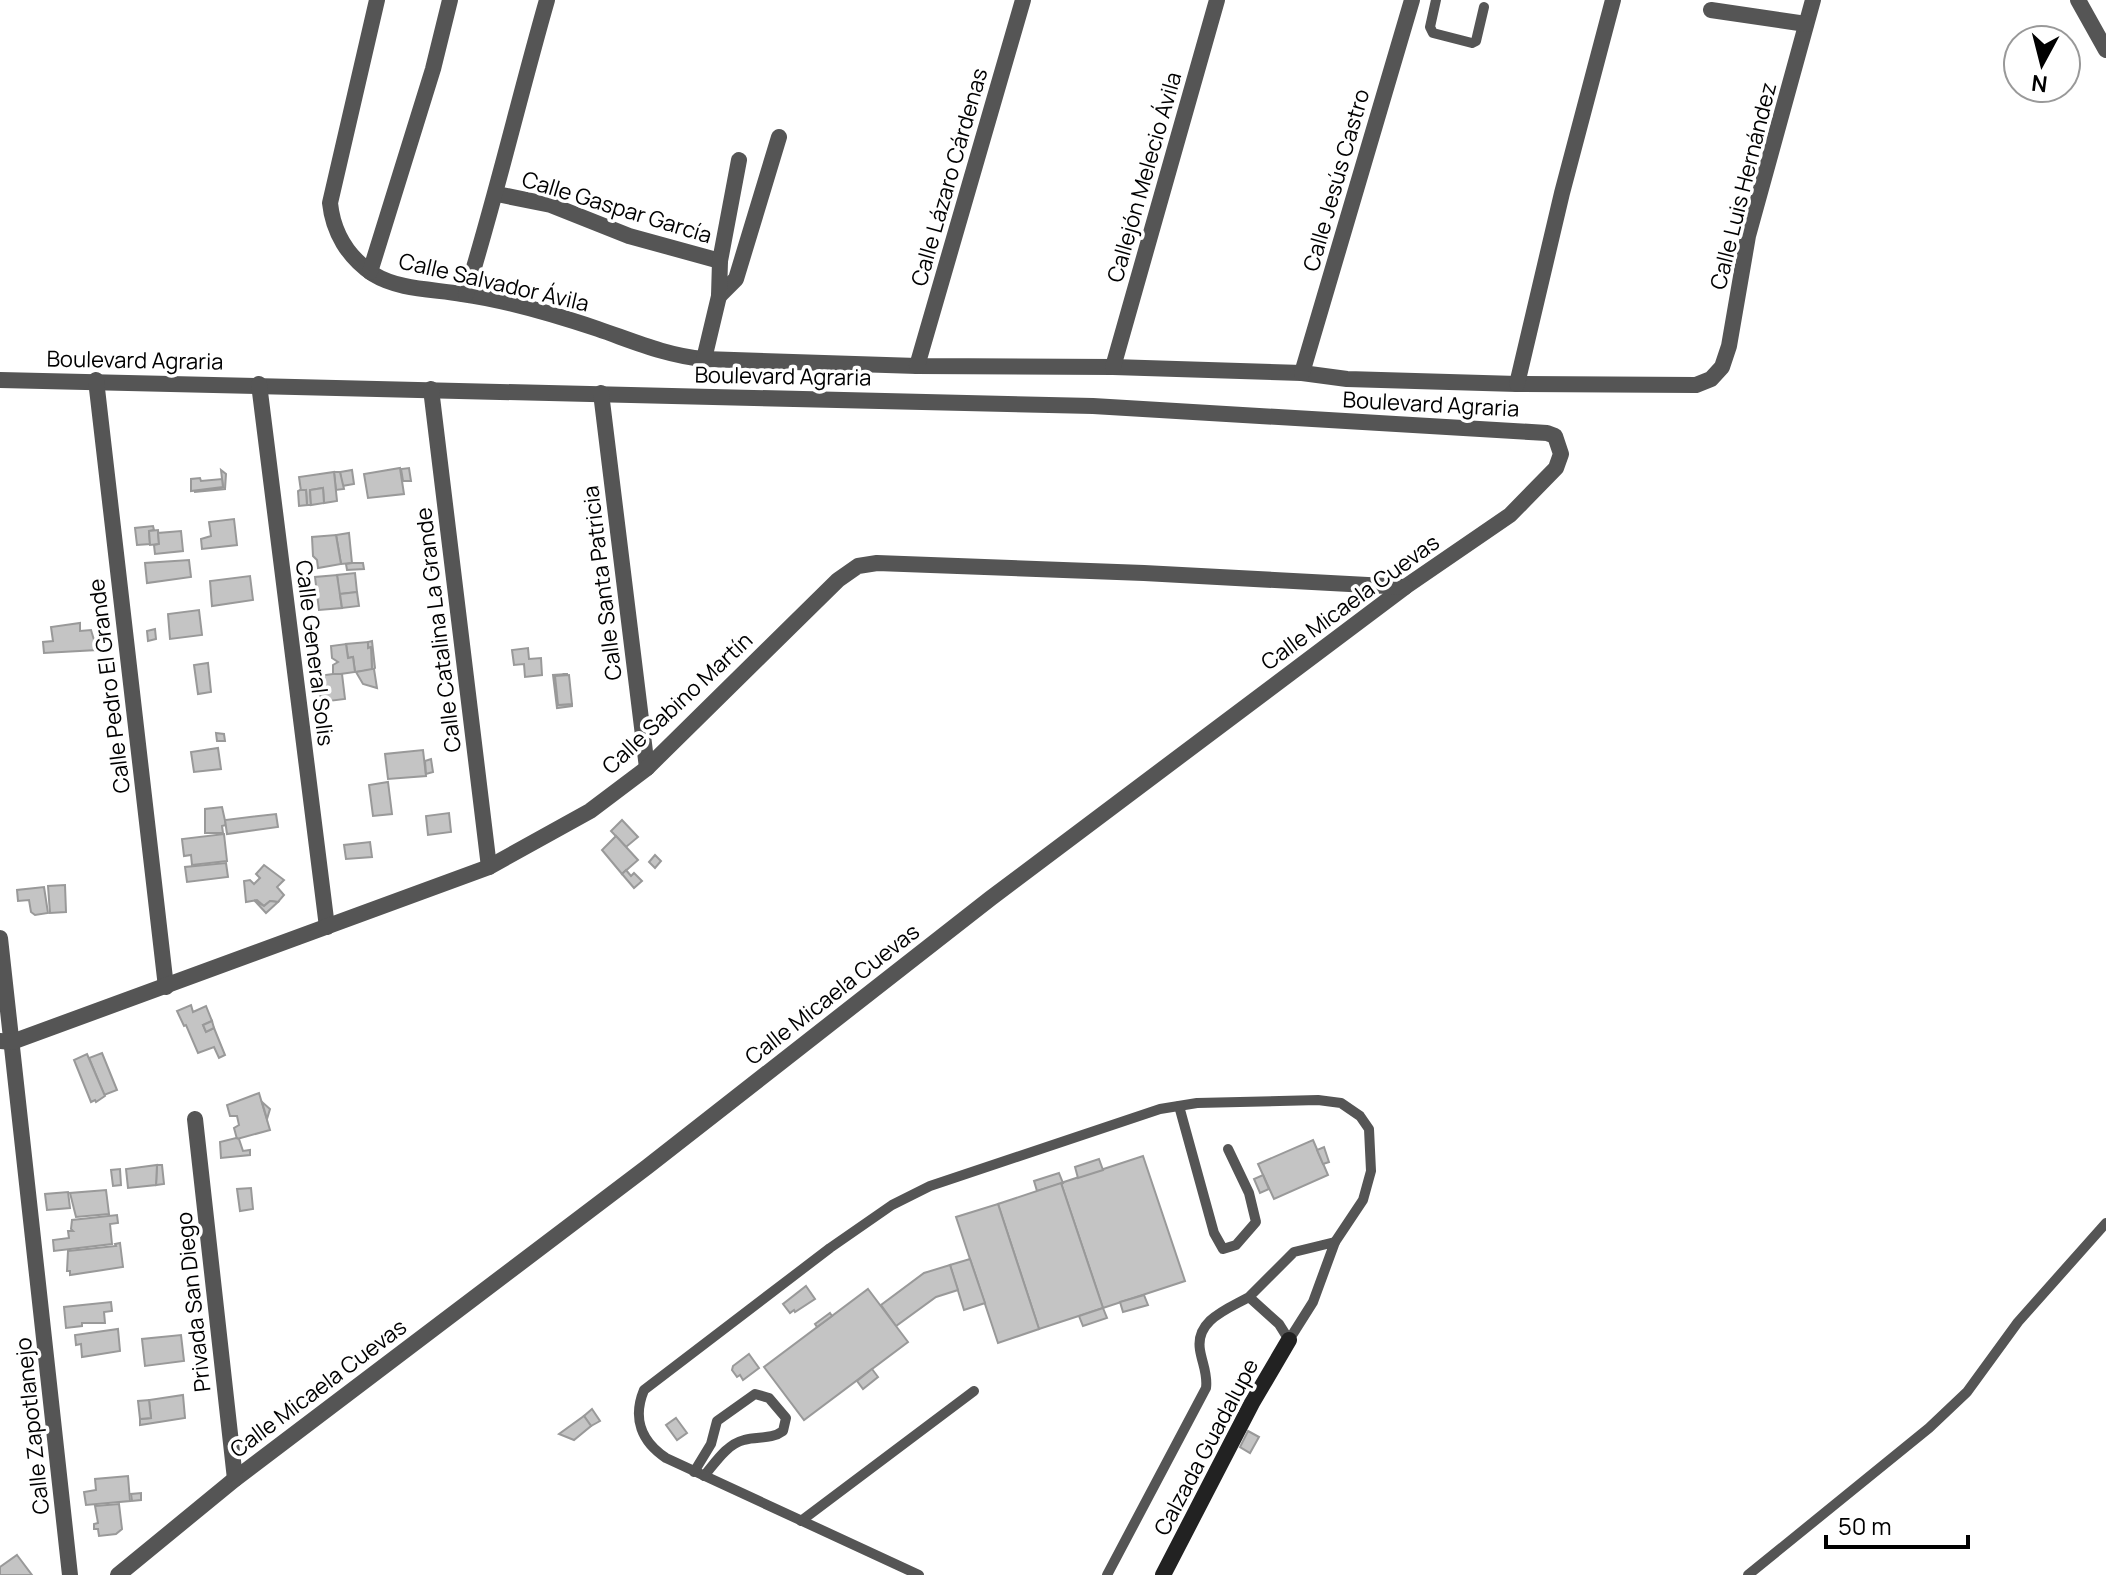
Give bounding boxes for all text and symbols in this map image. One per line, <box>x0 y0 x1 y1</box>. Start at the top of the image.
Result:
north arrow <box>2002 24 2082 104</box>
street label: Calle Lázaro Cárdenas <box>904 65 994 289</box>
street label: Callejón Melecio Ávila <box>1100 68 1188 286</box>
text: N <box>2030 68 2049 100</box>
street label: Calle Luis Hernández <box>1703 79 1783 293</box>
street label: Calle Jesús Castro <box>1296 85 1376 275</box>
street label: Calle Gaspar García <box>518 164 716 250</box>
street label: Calle Salvador Ávila <box>396 246 592 318</box>
street label: Boulevard Agraria <box>46 343 224 377</box>
street label: Boulevard Agraria <box>694 359 872 393</box>
street label: Boulevard Agraria <box>1342 384 1520 424</box>
street label: Calle Santa Patricia <box>575 484 629 682</box>
street label: Calle Catalina La Grande <box>408 506 468 754</box>
street label: Calle Micaela Cuevas <box>1255 527 1445 677</box>
street label: Calle General Solis <box>289 558 341 748</box>
street label: Calle Pedro El Grande <box>81 577 137 795</box>
street label: Calle Sabino Martín <box>595 625 759 781</box>
street label: Calle Micaela Cuevas <box>739 916 925 1072</box>
street label: Privada San Diego <box>169 1211 217 1393</box>
street label: Calle Micaela Cuevas <box>224 1312 412 1464</box>
street label: Calle Zapotlanejo <box>8 1336 56 1516</box>
street label: Calzada Guadalupe <box>1147 1353 1265 1541</box>
scale bar <box>1826 1499 1968 1549</box>
text: 50 m <box>1838 1509 1892 1542</box>

